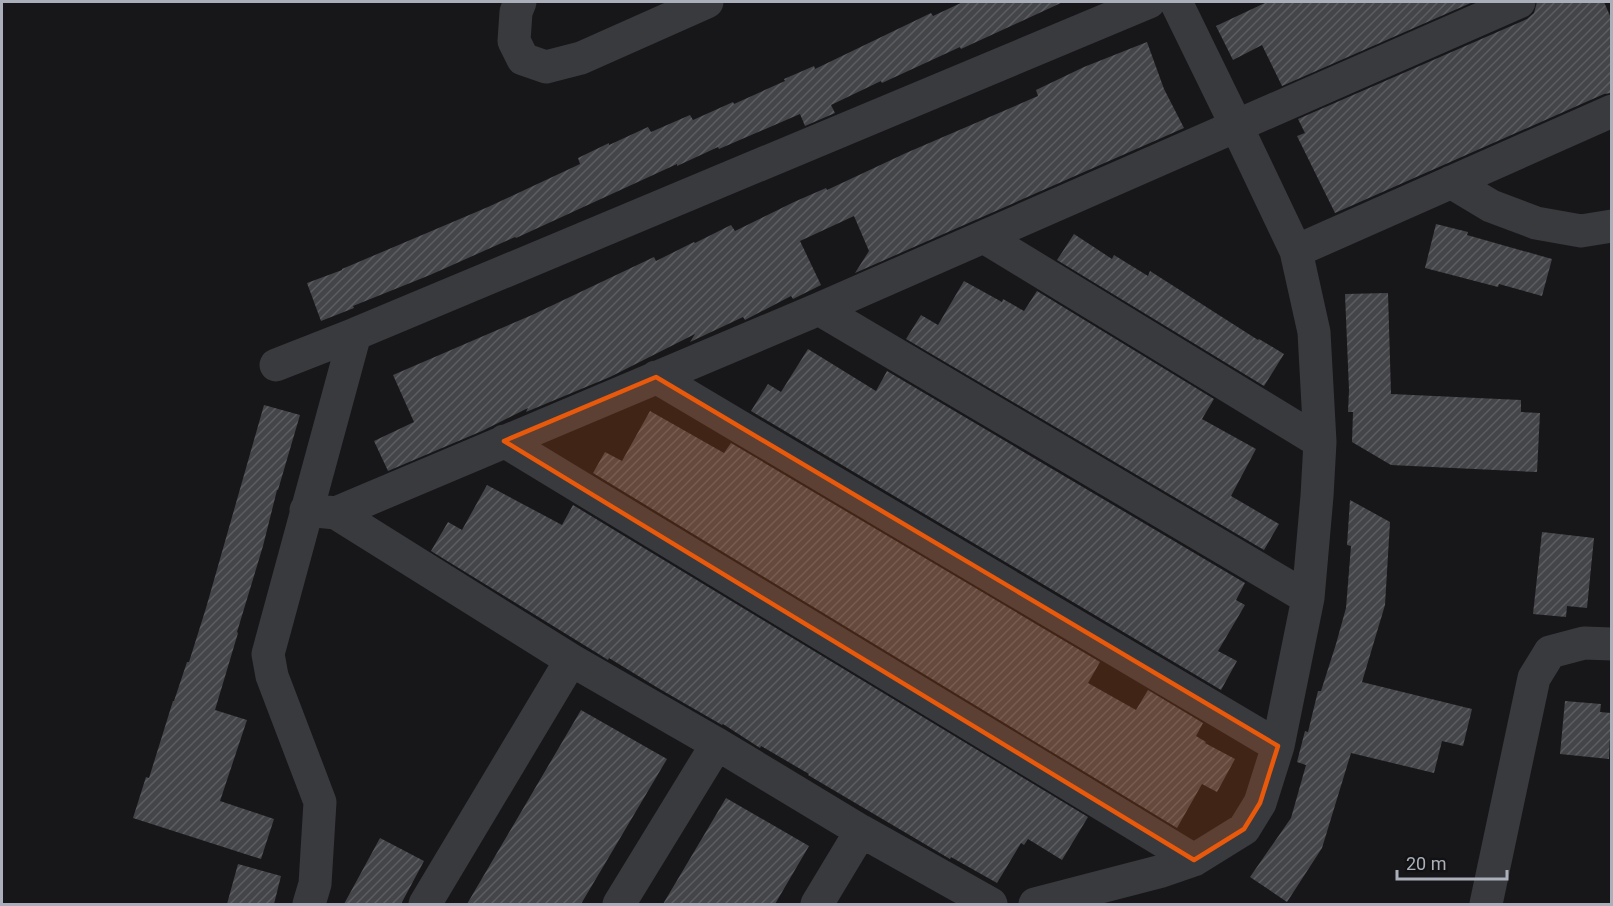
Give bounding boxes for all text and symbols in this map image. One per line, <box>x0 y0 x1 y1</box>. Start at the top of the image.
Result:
scale bar <box>1397 843 1506 881</box>
text: 20 m <box>1406 853 1446 874</box>

